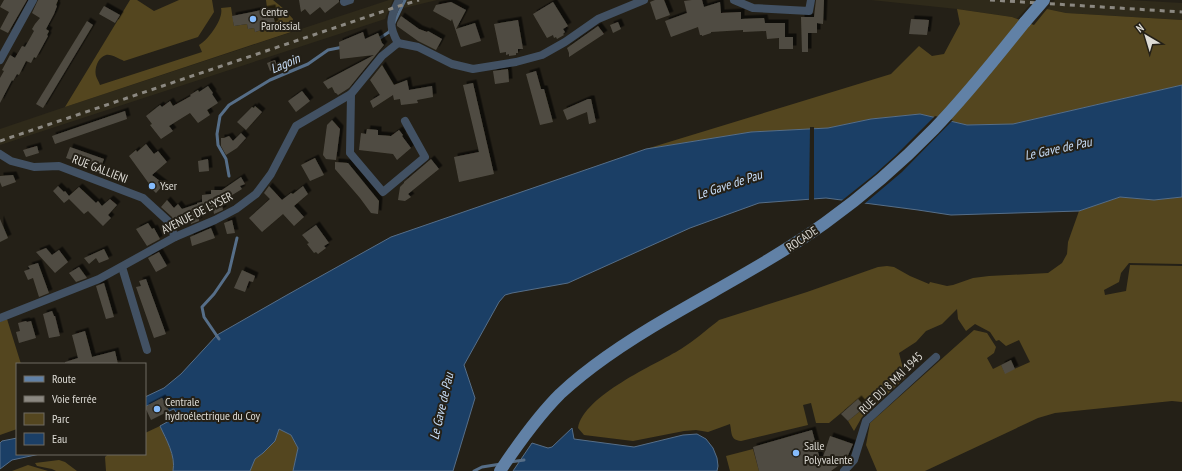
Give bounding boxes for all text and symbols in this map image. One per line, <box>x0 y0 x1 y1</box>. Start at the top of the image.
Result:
place label: Centre Paroissial <box>261 4 300 33</box>
marker: Centre Paroissial <box>248 14 258 24</box>
north arrow <box>1126 16 1166 56</box>
text: N <box>1133 21 1147 35</box>
water label: Lagoin <box>268 49 304 77</box>
water label: Le Gave de Pau <box>1023 133 1094 164</box>
street label: RUE GALLIENI <box>70 151 130 186</box>
water label: Le Gave de Pau <box>694 165 765 203</box>
place label: Yser <box>160 178 178 193</box>
marker: Yser <box>147 181 157 191</box>
street label: AVENUE DE L'YSER <box>159 188 235 237</box>
street label: ROCADE <box>783 223 820 254</box>
street label: RUE DU 8 MAI 1945 <box>856 348 926 417</box>
legend <box>16 363 146 455</box>
water label: Le Gave de Pau <box>426 370 458 441</box>
text: Route <box>52 371 76 386</box>
text: Voie ferrée <box>51 391 97 406</box>
place label: Centrale hydroélectrique du Coy <box>165 394 261 423</box>
marker: Centrale hydroélectrique du Coy <box>152 404 162 414</box>
text: Parc <box>52 411 70 426</box>
text: Eau <box>52 431 67 446</box>
place label: Salle Polyvalente <box>804 438 852 467</box>
marker: Salle Polyvalente <box>791 448 801 458</box>

